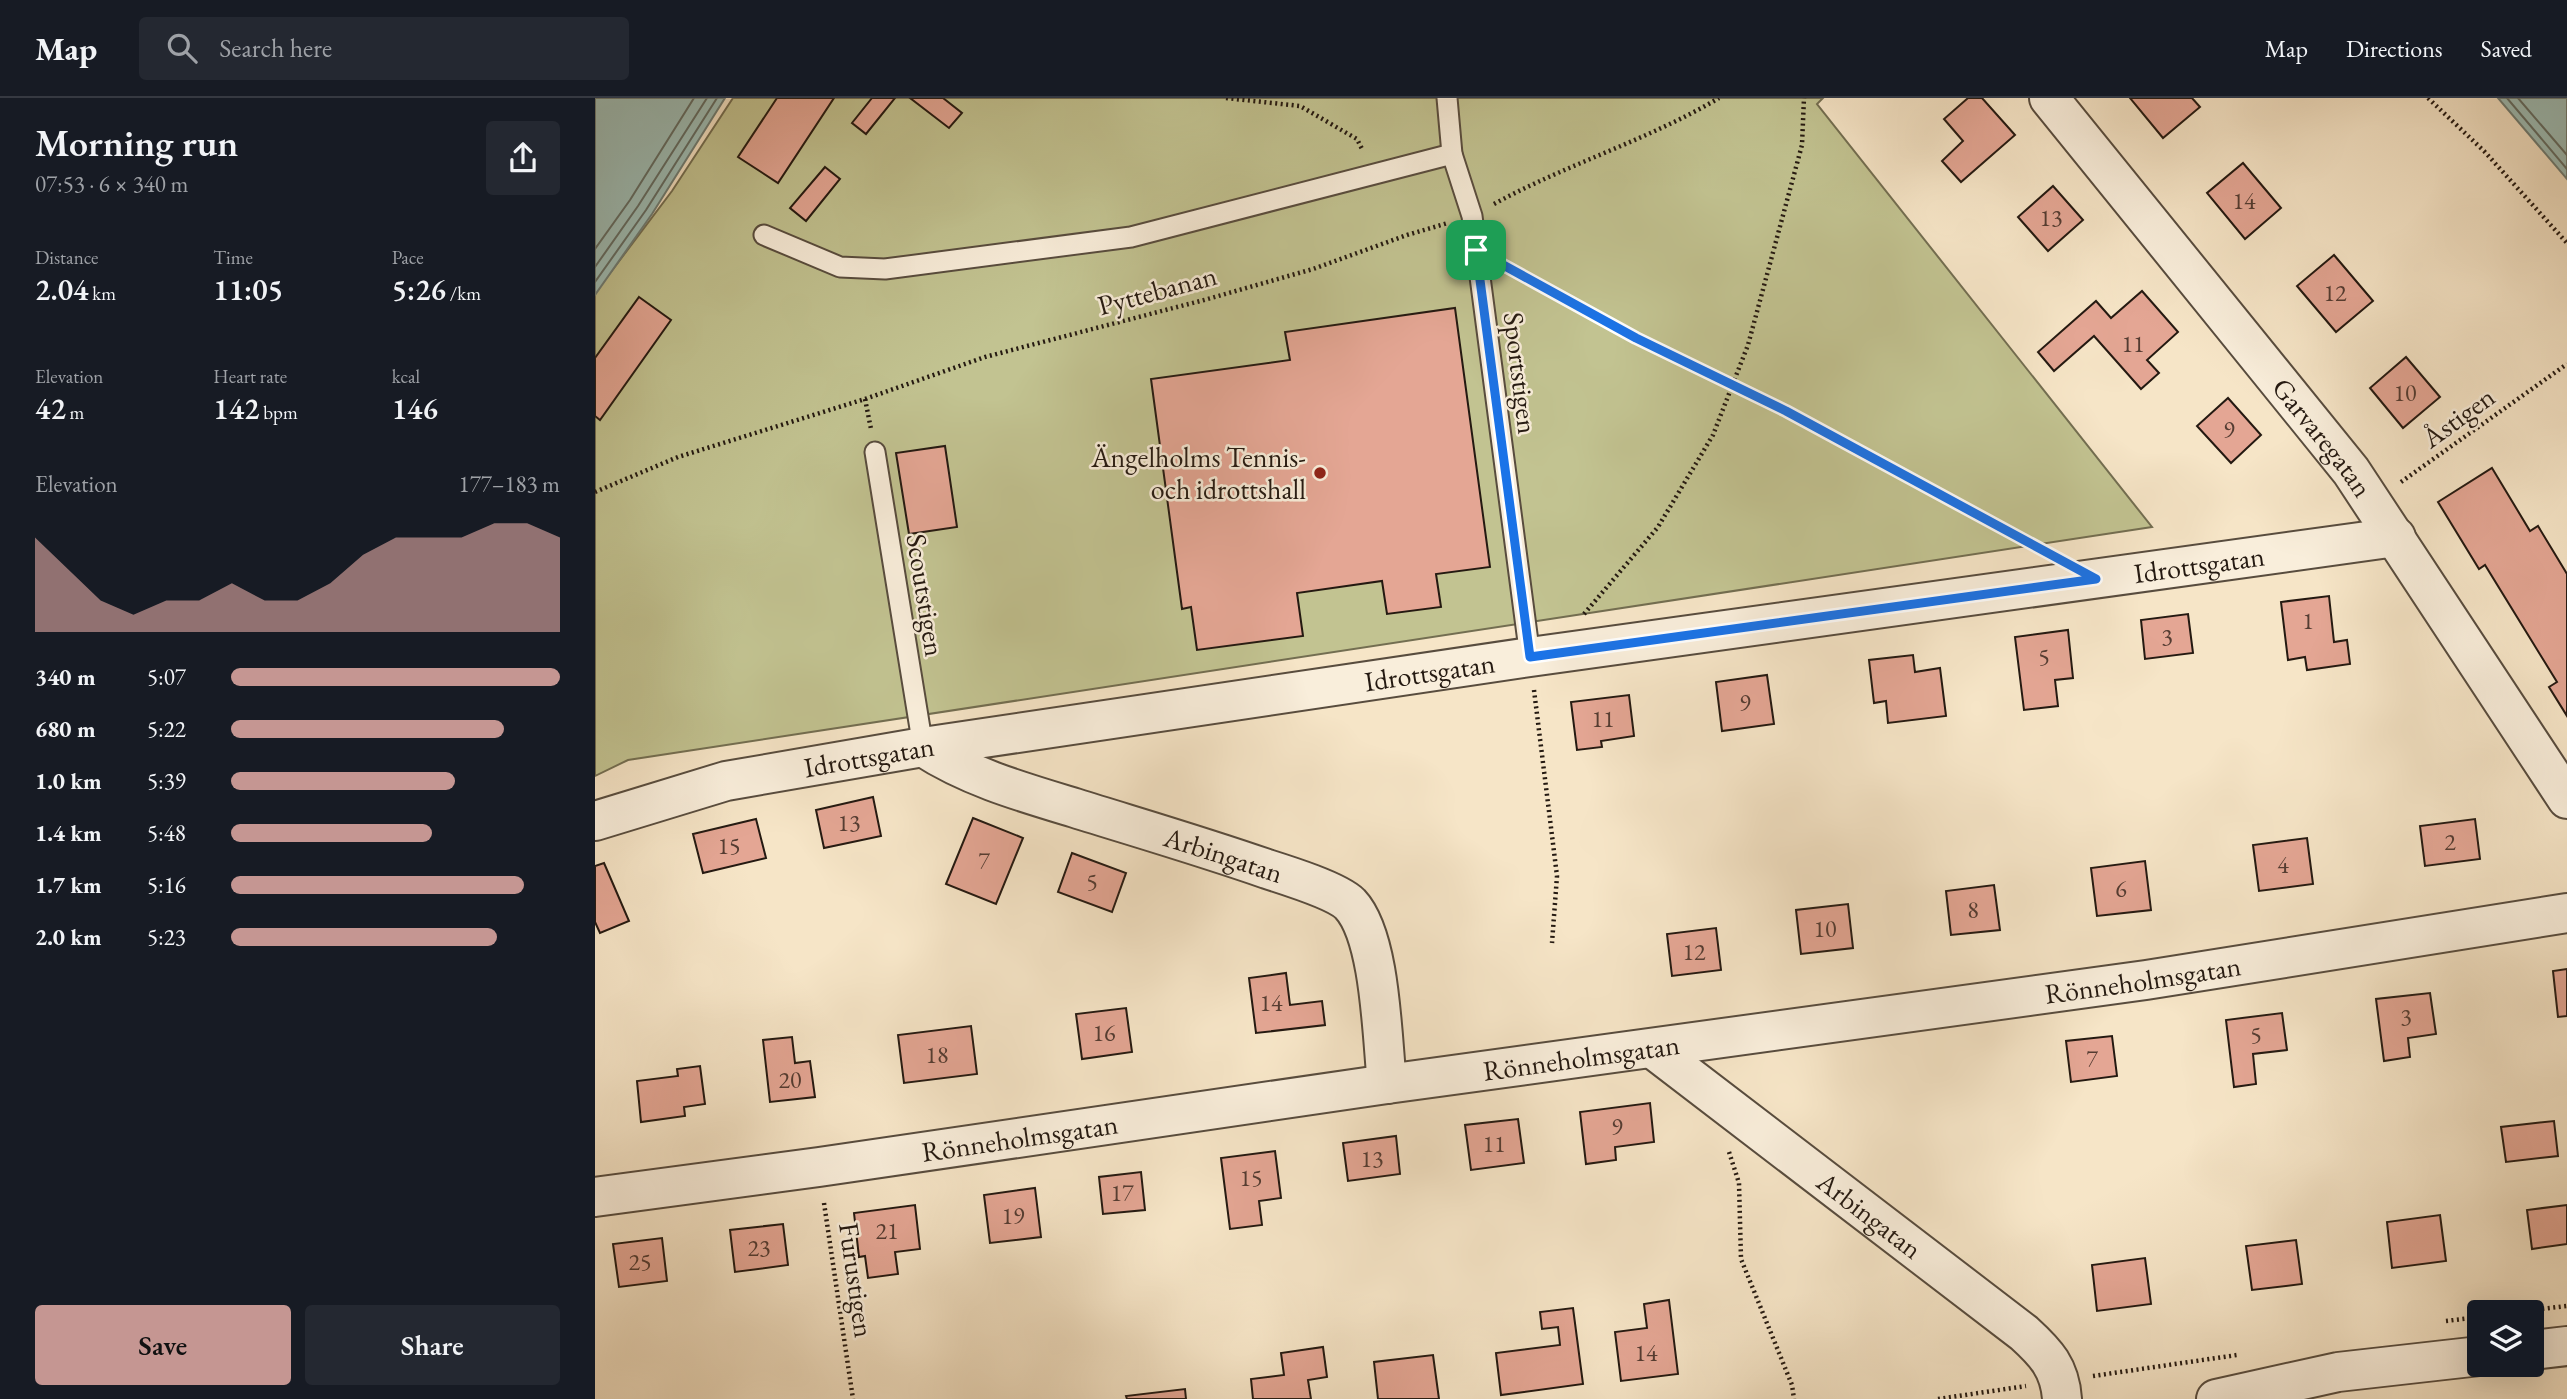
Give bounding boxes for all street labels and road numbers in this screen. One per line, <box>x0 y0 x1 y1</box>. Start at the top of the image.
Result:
street label: Pyttebanan <box>1093 257 1221 323</box>
street label: Sportstigen <box>1496 310 1546 436</box>
street label: Garvaregatan <box>2265 370 2381 504</box>
street label: Åstigen <box>2413 378 2502 456</box>
street label: Scoutstigen <box>899 531 953 659</box>
street label: Idrottsgatan <box>2131 537 2267 591</box>
street label: Idrottsgatan <box>1362 644 1498 699</box>
street label: Idrottsgatan <box>801 728 937 785</box>
street label: Arbingatan <box>1159 818 1288 891</box>
street label: Rönneholmsgatan <box>2042 947 2244 1012</box>
street label: Rönneholmsgatan <box>1481 1026 1682 1089</box>
street label: Rönneholmsgatan <box>919 1105 1121 1170</box>
street label: Arbingatan <box>1809 1163 1930 1267</box>
street label: Furustigen <box>831 1220 883 1340</box>

